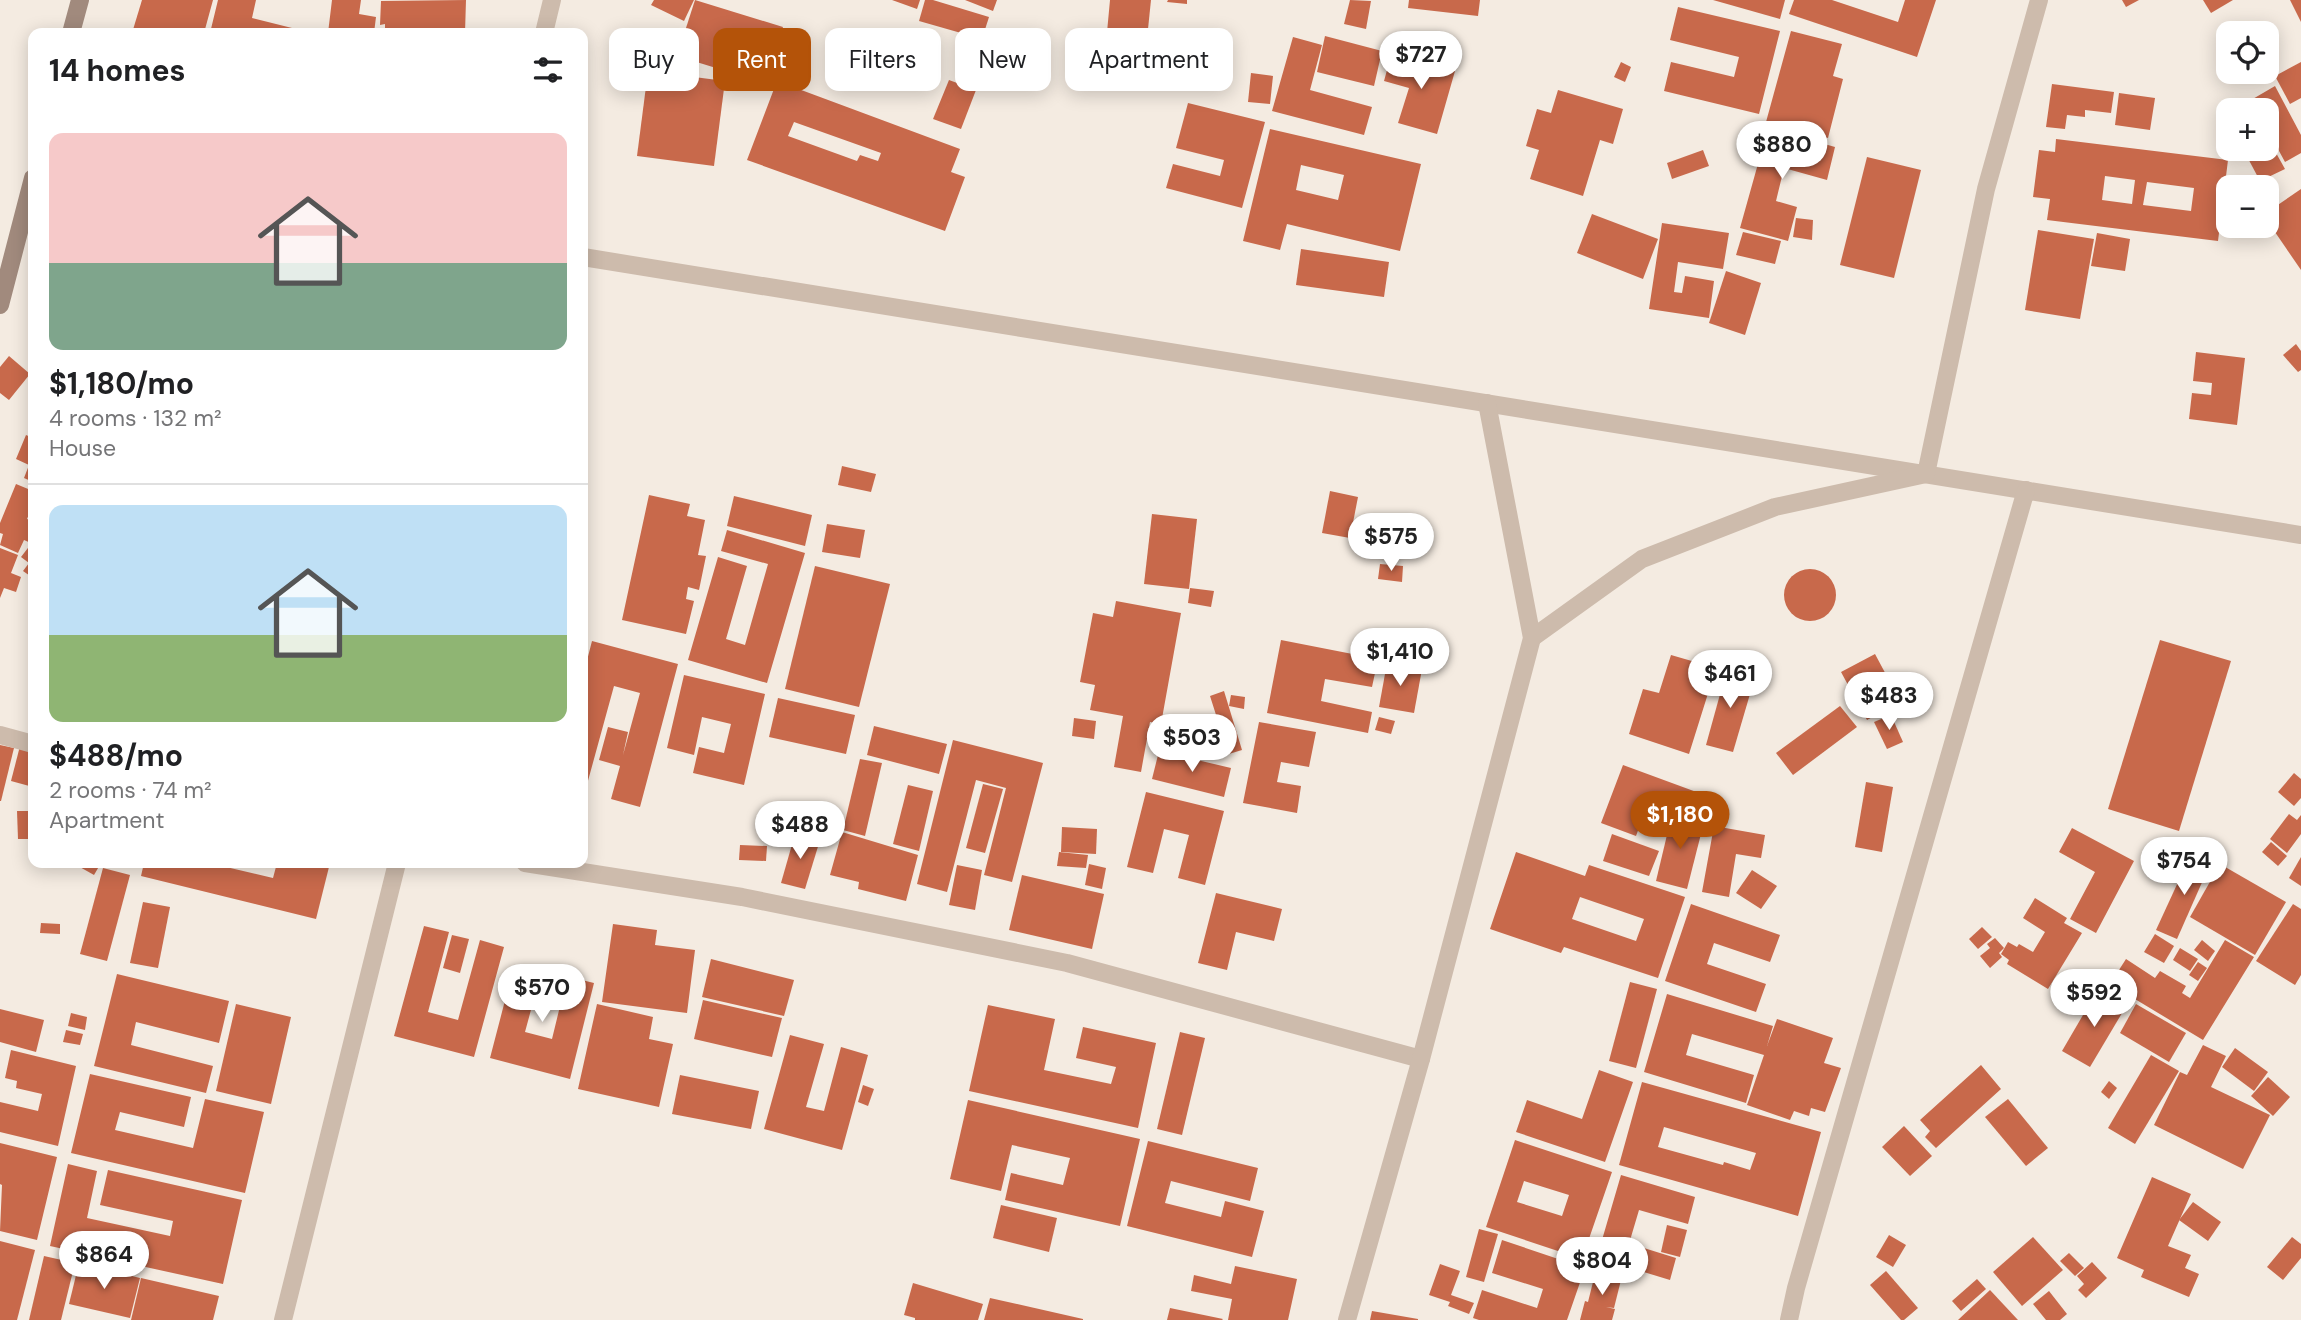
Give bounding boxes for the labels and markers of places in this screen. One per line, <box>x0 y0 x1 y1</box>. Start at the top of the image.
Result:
pin: $727 <box>1380 32 1462 91</box>
pin: $880 <box>1741 122 1823 181</box>
pin: $575 <box>1350 514 1432 573</box>
pin: $1,410 <box>1343 628 1457 688</box>
pin: $461 <box>1689 650 1771 710</box>
pin: $483 <box>1848 672 1930 732</box>
pin: $503 <box>1151 714 1233 774</box>
pin: $1,180 <box>1623 792 1737 851</box>
pin: $488 <box>759 802 841 861</box>
pin: $754 <box>2143 838 2225 897</box>
pin: $570 <box>501 964 583 1024</box>
pin: $592 <box>2053 970 2135 1029</box>
pin: $864 <box>63 1232 145 1291</box>
pin: $804 <box>1561 1238 1643 1297</box>

